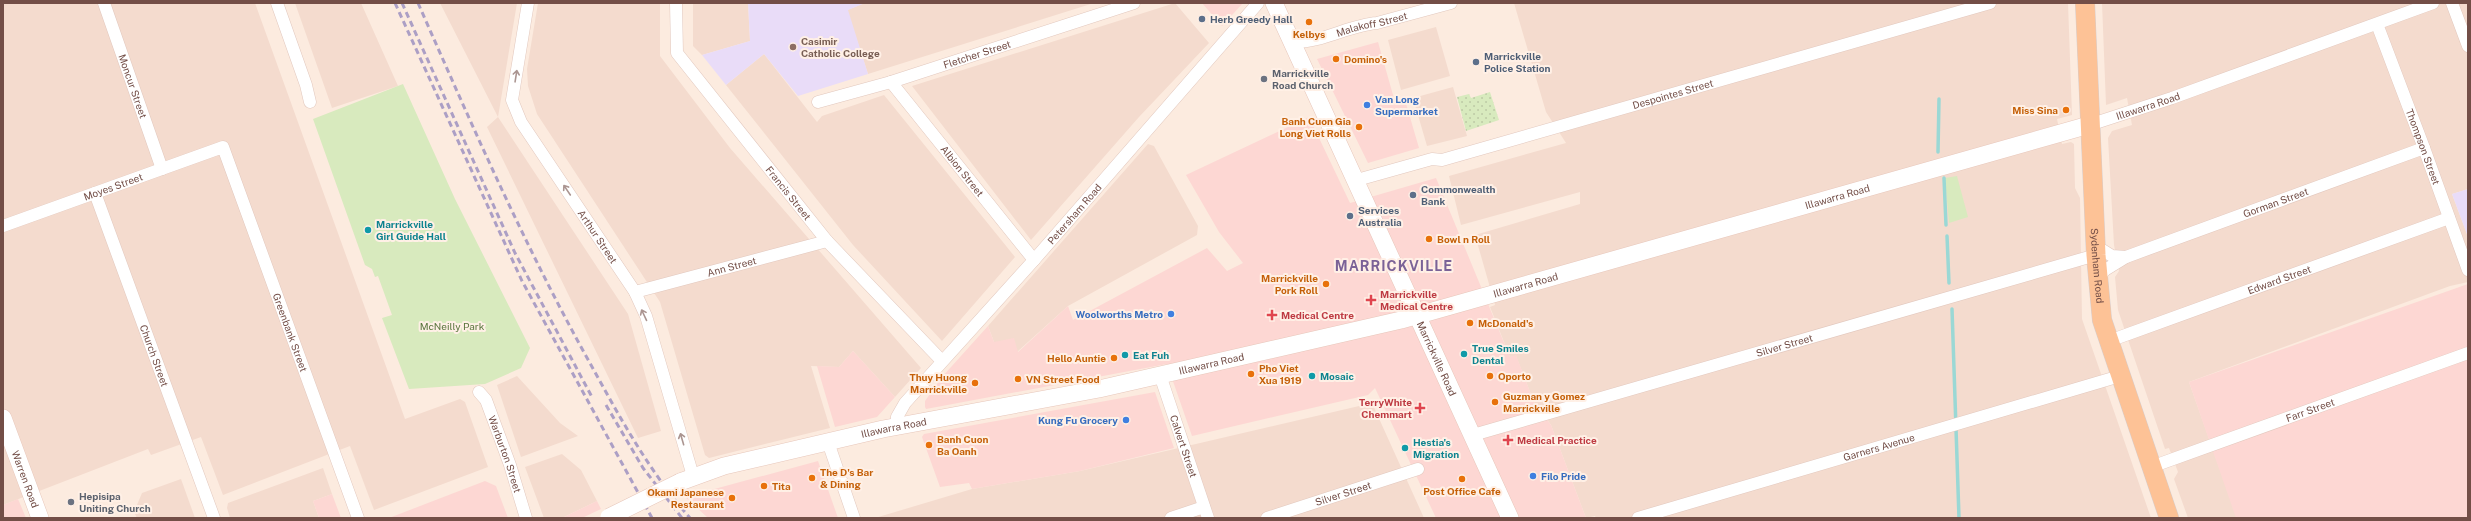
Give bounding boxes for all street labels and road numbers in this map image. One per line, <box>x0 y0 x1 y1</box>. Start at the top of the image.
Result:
street label: Malakoff Street <box>1334 9 1409 39</box>
street label: Fletcher Street <box>942 37 1012 71</box>
street label: Moncur Street <box>116 52 150 120</box>
street label: Despointes Street <box>1631 77 1715 111</box>
street label: Illawarra Road <box>2114 90 2182 122</box>
street label: Thompson Street <box>2404 107 2443 186</box>
street label: Albion Street <box>938 143 986 199</box>
street label: Francis Street <box>763 164 814 222</box>
street label: Moyes Street <box>82 170 144 203</box>
street label: Petersham Road <box>1045 181 1104 246</box>
street label: Illawarra Road <box>1804 181 1871 211</box>
street label: Gorman Street <box>2241 185 2310 220</box>
street label: Arthur Street <box>576 207 620 266</box>
street label: Sydenham Road <box>2089 228 2106 304</box>
street label: Ann Street <box>706 254 758 279</box>
street label: Edward Street <box>2246 262 2313 296</box>
street label: Illawarra Road <box>1492 270 1559 300</box>
street label: Greenbank Street <box>271 291 310 373</box>
street label: Marrickville Road <box>1415 319 1459 398</box>
street label: Church Street <box>138 323 171 388</box>
street label: Silver Street <box>1755 331 1814 359</box>
street label: Illawarra Road <box>1178 350 1245 377</box>
street label: Farr Street <box>2284 396 2336 424</box>
street label: Calvert Street <box>1168 413 1200 479</box>
street label: Warburton Street <box>486 414 524 494</box>
street label: Illawarra Road <box>860 415 928 440</box>
street label: Garners Avenue <box>1842 431 1916 463</box>
street label: Warren Road <box>10 449 42 509</box>
street label: Silver Street <box>1314 479 1373 508</box>

